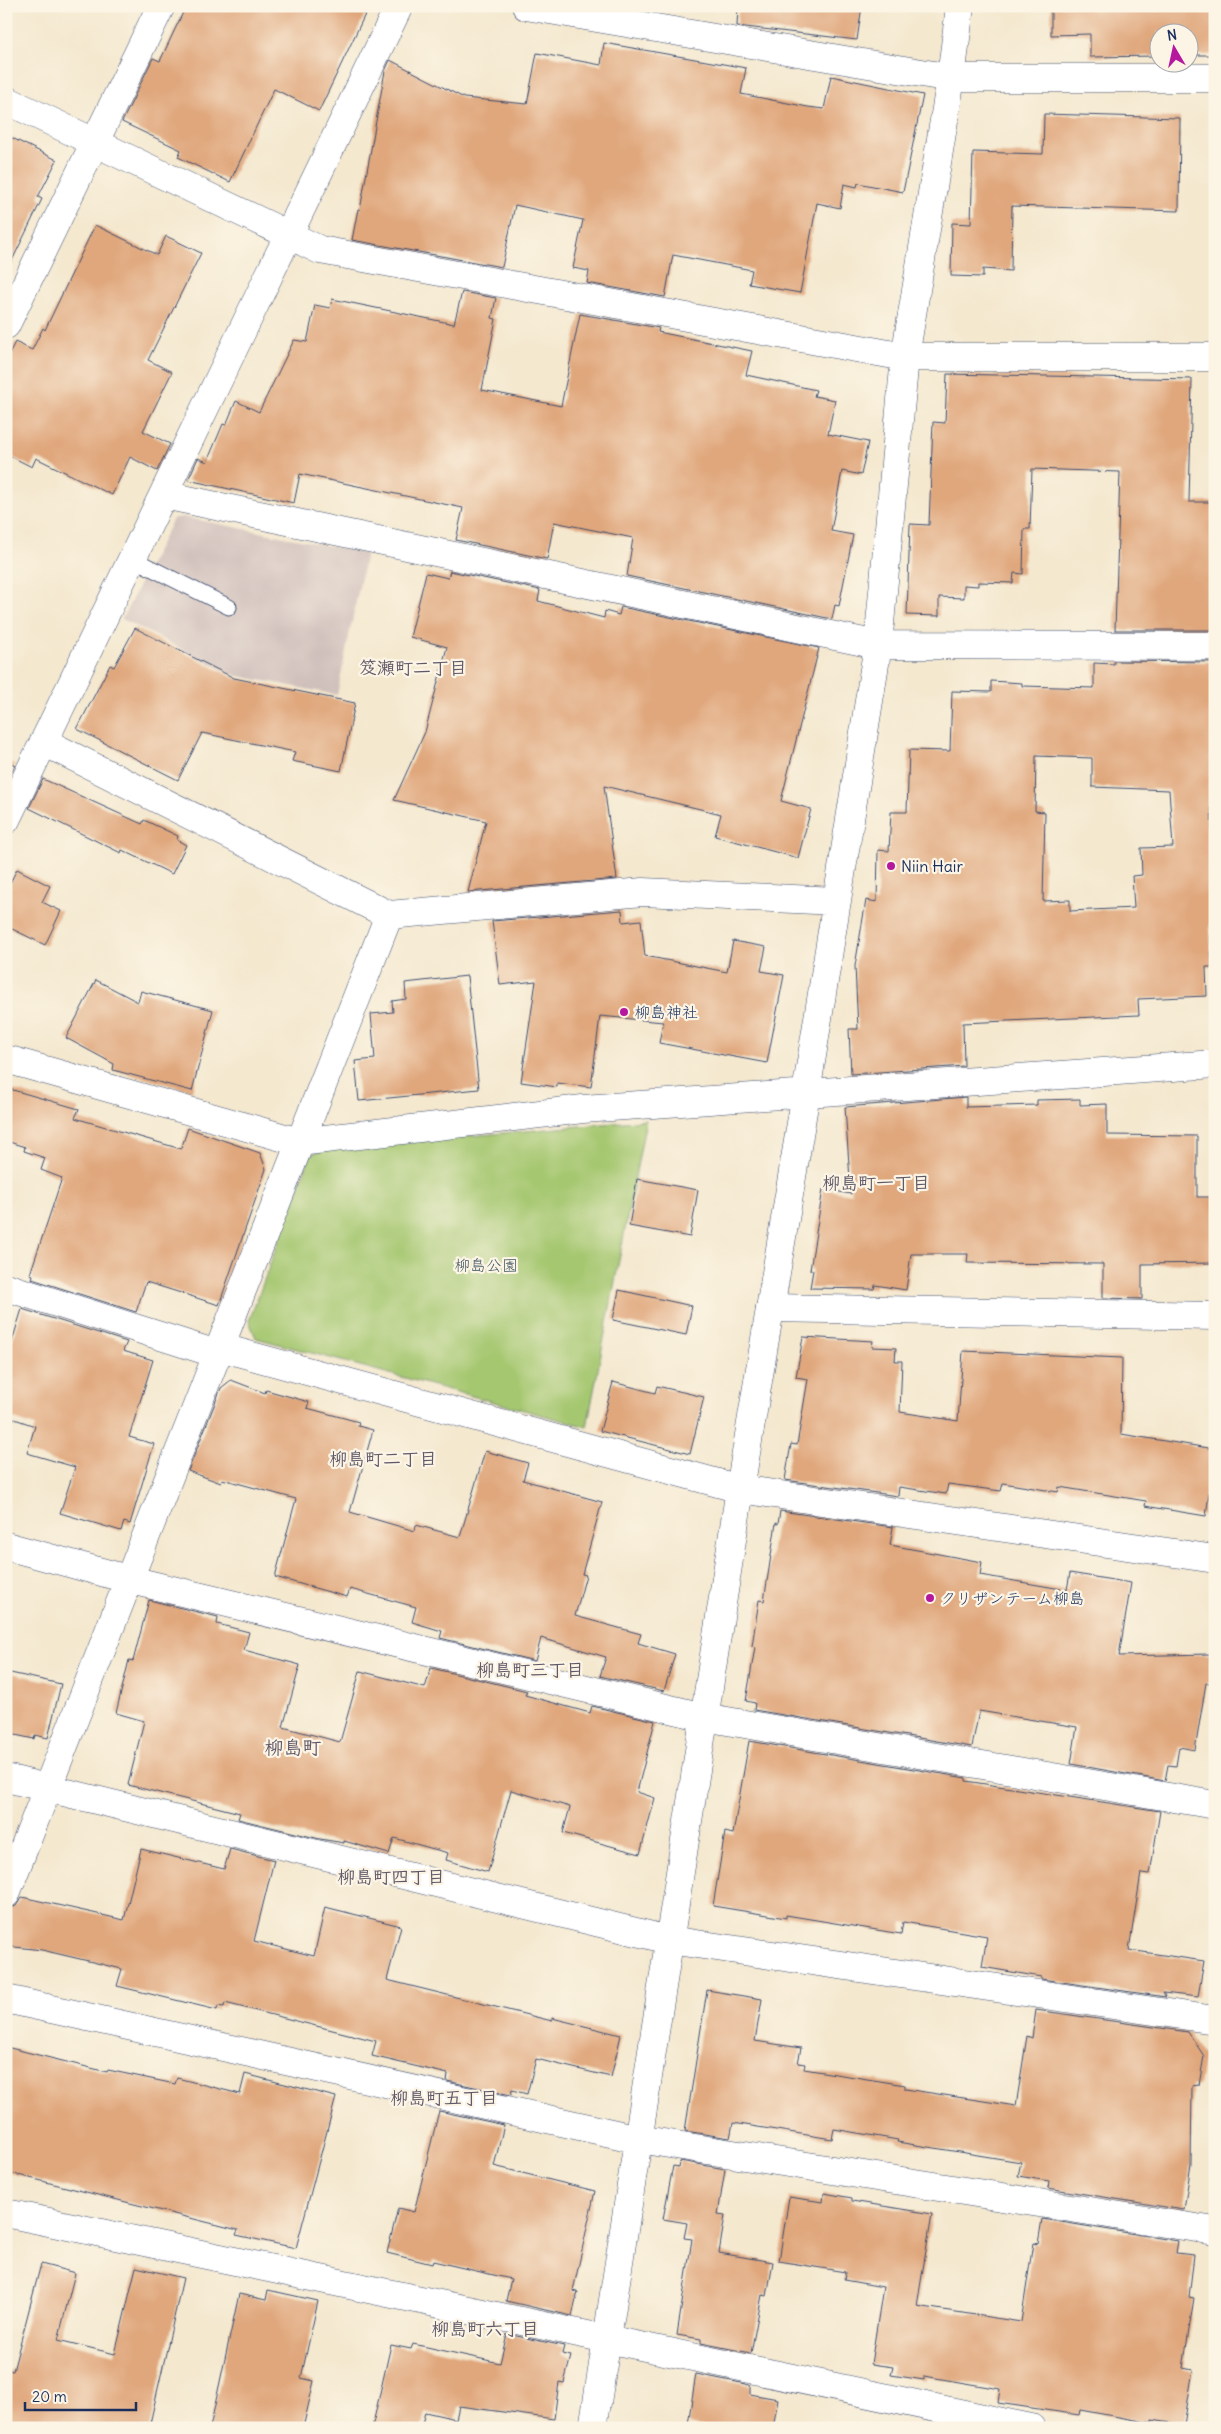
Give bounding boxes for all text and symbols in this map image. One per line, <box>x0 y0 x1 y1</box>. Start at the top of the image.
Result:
north arrow <box>1148 22 1198 72</box>
text: N <box>1166 26 1178 45</box>
district label: 笈瀬町二丁目 <box>359 656 467 679</box>
place label: Niin Hair <box>901 856 963 876</box>
marker: Niin Hair <box>885 860 897 872</box>
place label: 柳島神社 <box>634 1002 698 1022</box>
marker: 柳島神社 <box>618 1006 630 1018</box>
district label: 柳島町一丁目 <box>822 1171 930 1194</box>
park label: 柳島公園 <box>454 1255 518 1275</box>
district label: 柳島町二丁目 <box>329 1447 437 1470</box>
place label: クリザンテーム柳島 <box>940 1588 1085 1608</box>
marker: クリザンテーム柳島 <box>924 1592 936 1604</box>
district label: 柳島町三丁目 <box>476 1658 584 1681</box>
district label: 柳島町 <box>264 1735 322 1759</box>
district label: 柳島町四丁目 <box>337 1865 445 1888</box>
district label: 柳島町五丁目 <box>390 2086 498 2109</box>
district label: 柳島町六丁目 <box>431 2317 539 2340</box>
scale bar <box>25 2379 136 2411</box>
text: 20 m <box>32 2387 67 2406</box>

